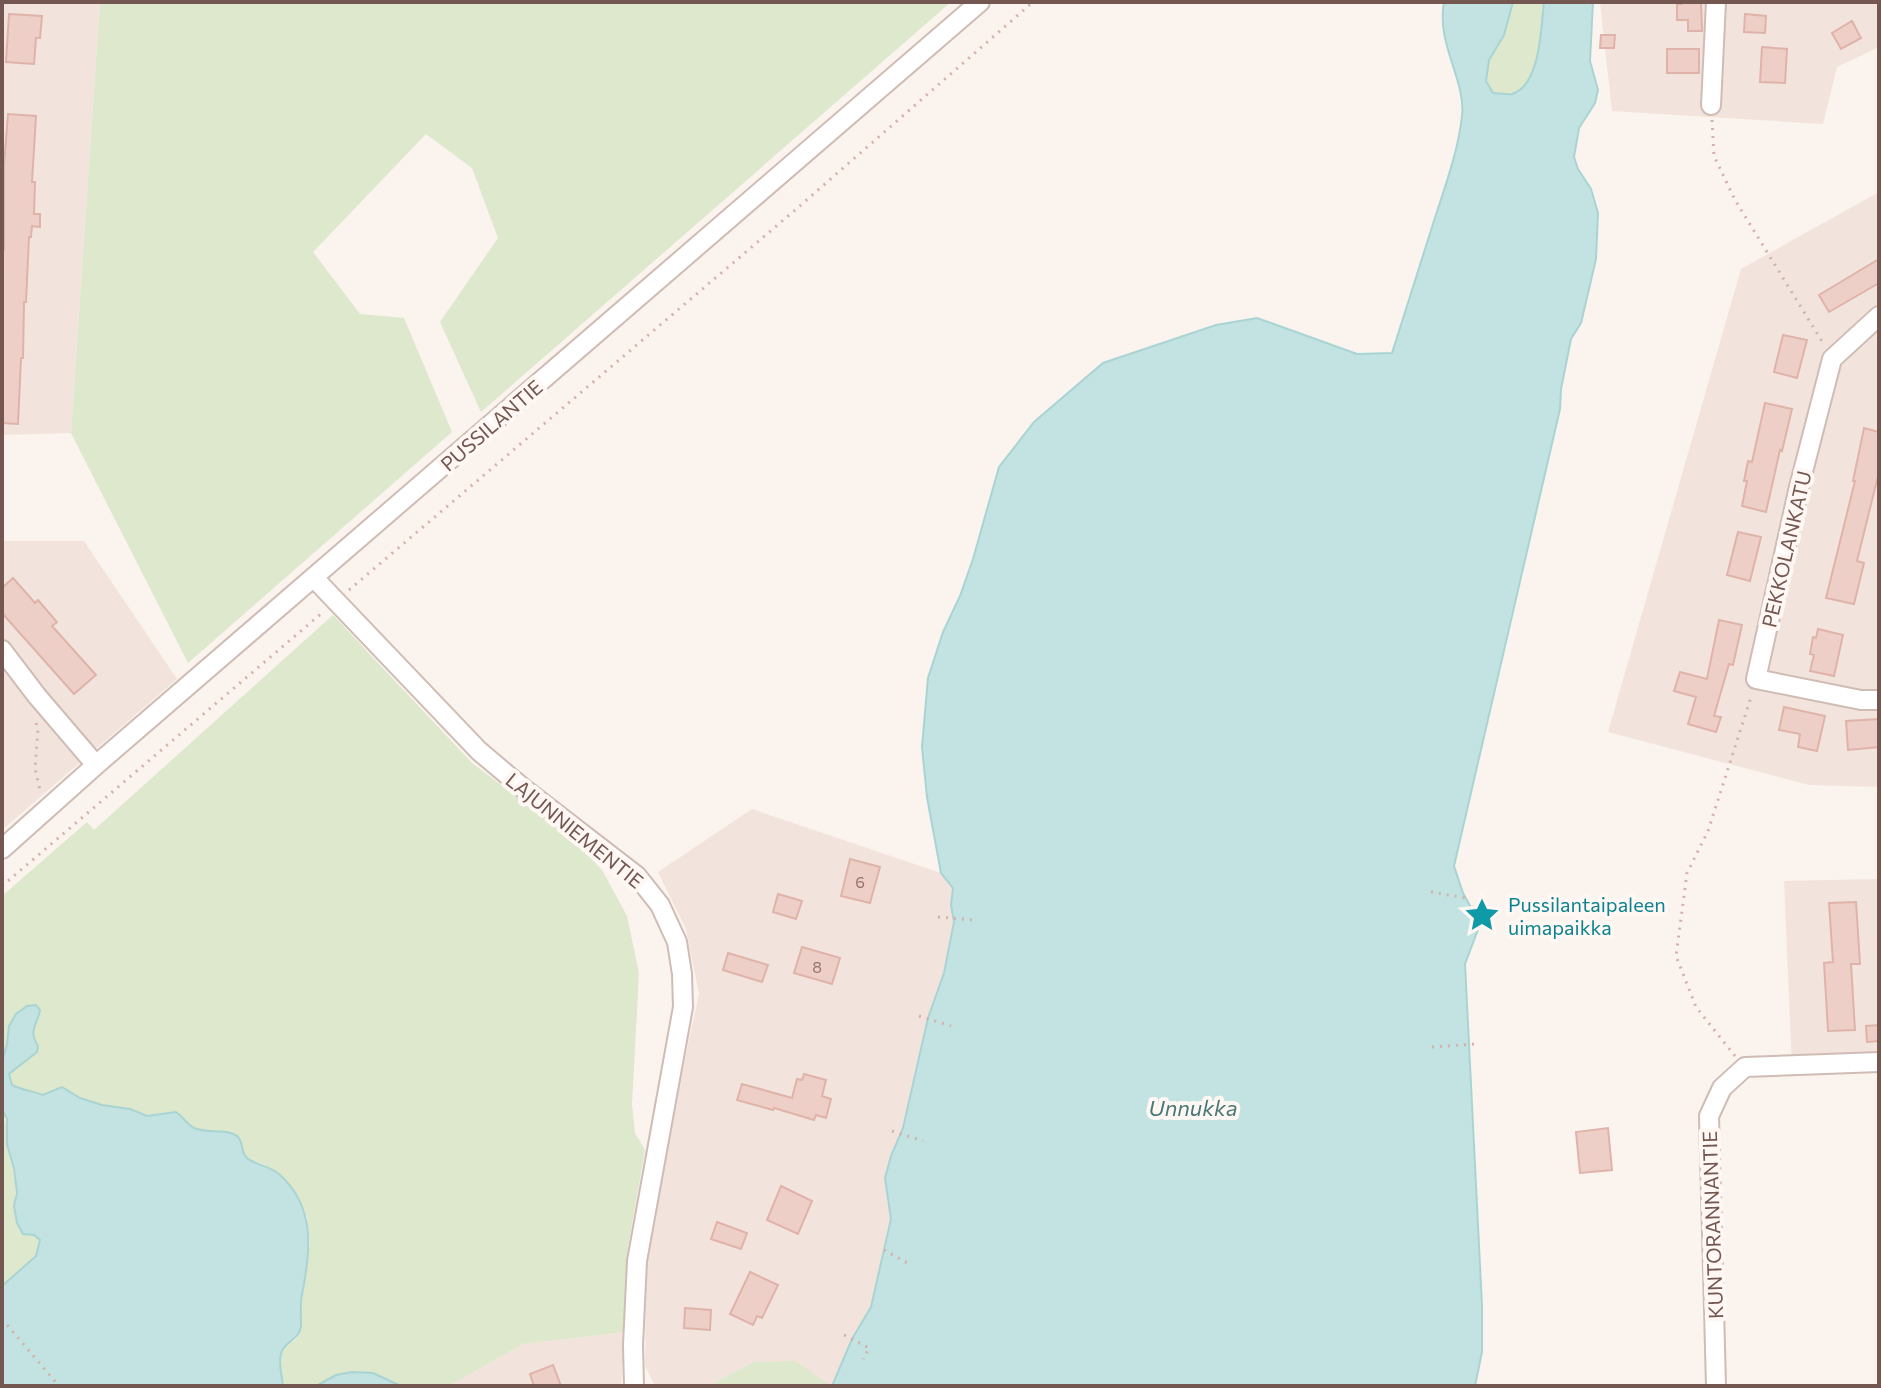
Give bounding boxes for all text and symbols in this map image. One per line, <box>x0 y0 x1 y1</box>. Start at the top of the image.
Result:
street label: PUSSILANTIE <box>435 374 547 476</box>
street label: PEKKOLANKATU <box>1756 468 1816 630</box>
street label: LAJUNNIEMENTIE <box>502 767 648 893</box>
house number: 6 <box>855 872 865 891</box>
place label: Pussilantaipaleen uimapaikka <box>1508 892 1666 939</box>
place icon: Pussilantaipaleen uimapaikka <box>1463 896 1501 934</box>
house number: 8 <box>812 957 822 976</box>
water label: Unnukka <box>1149 1094 1237 1121</box>
street label: KUNTORANNANTIE <box>1697 1131 1727 1319</box>

